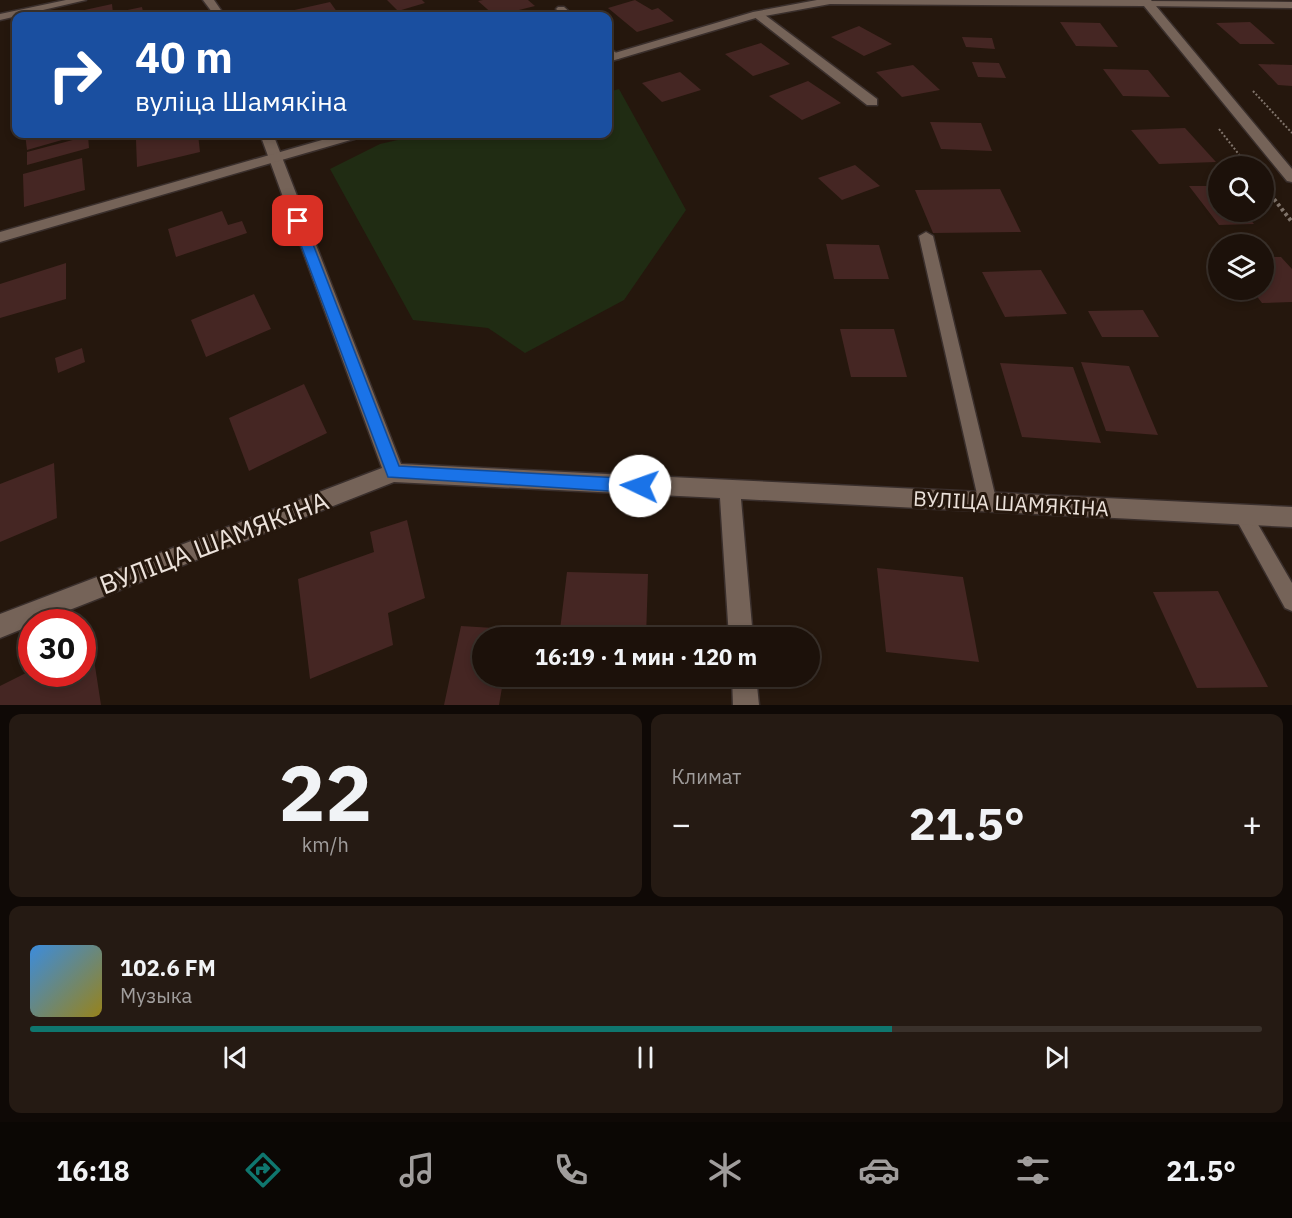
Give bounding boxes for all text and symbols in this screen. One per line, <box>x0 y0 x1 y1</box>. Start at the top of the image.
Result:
text: 40 m <box>135 30 233 85</box>
icon: right <box>36 36 114 114</box>
text: вуліца Шамякіна <box>135 83 347 118</box>
map controls <box>1208 156 1274 300</box>
button: search <box>1208 156 1274 222</box>
pin <box>272 195 323 246</box>
icon: arrive <box>281 204 314 237</box>
button: layers <box>1208 234 1274 300</box>
position arrow <box>608 454 672 518</box>
street label: ВУЛІЦА ШАМЯКІНА <box>94 483 333 601</box>
street label: ВУЛІЦА ШАМЯКІНА <box>912 484 1110 522</box>
speed limit sign: 30 <box>18 609 96 687</box>
text: 16:19 · 1 мин · 120 m <box>535 642 757 671</box>
text: 22 <box>278 741 372 842</box>
text: Климат <box>672 763 742 790</box>
text: 21.5° <box>909 794 1025 852</box>
text: − <box>672 802 691 845</box>
text: + <box>1242 802 1262 845</box>
text: km/h <box>302 831 349 858</box>
text: 102.6 FM <box>120 953 216 982</box>
text: Музыка <box>120 982 192 1009</box>
icon: previous <box>219 1041 252 1074</box>
icon: pause <box>629 1041 662 1074</box>
icon: next <box>1040 1041 1073 1074</box>
icon: directions <box>242 1149 284 1191</box>
icon: music <box>396 1149 438 1191</box>
icon: phone <box>550 1149 592 1191</box>
icon: climate <box>704 1149 746 1191</box>
icon: car <box>858 1149 900 1191</box>
icon: filters <box>1012 1149 1054 1191</box>
text: 16:18 <box>56 1153 130 1188</box>
text: 21.5° <box>1166 1153 1236 1188</box>

